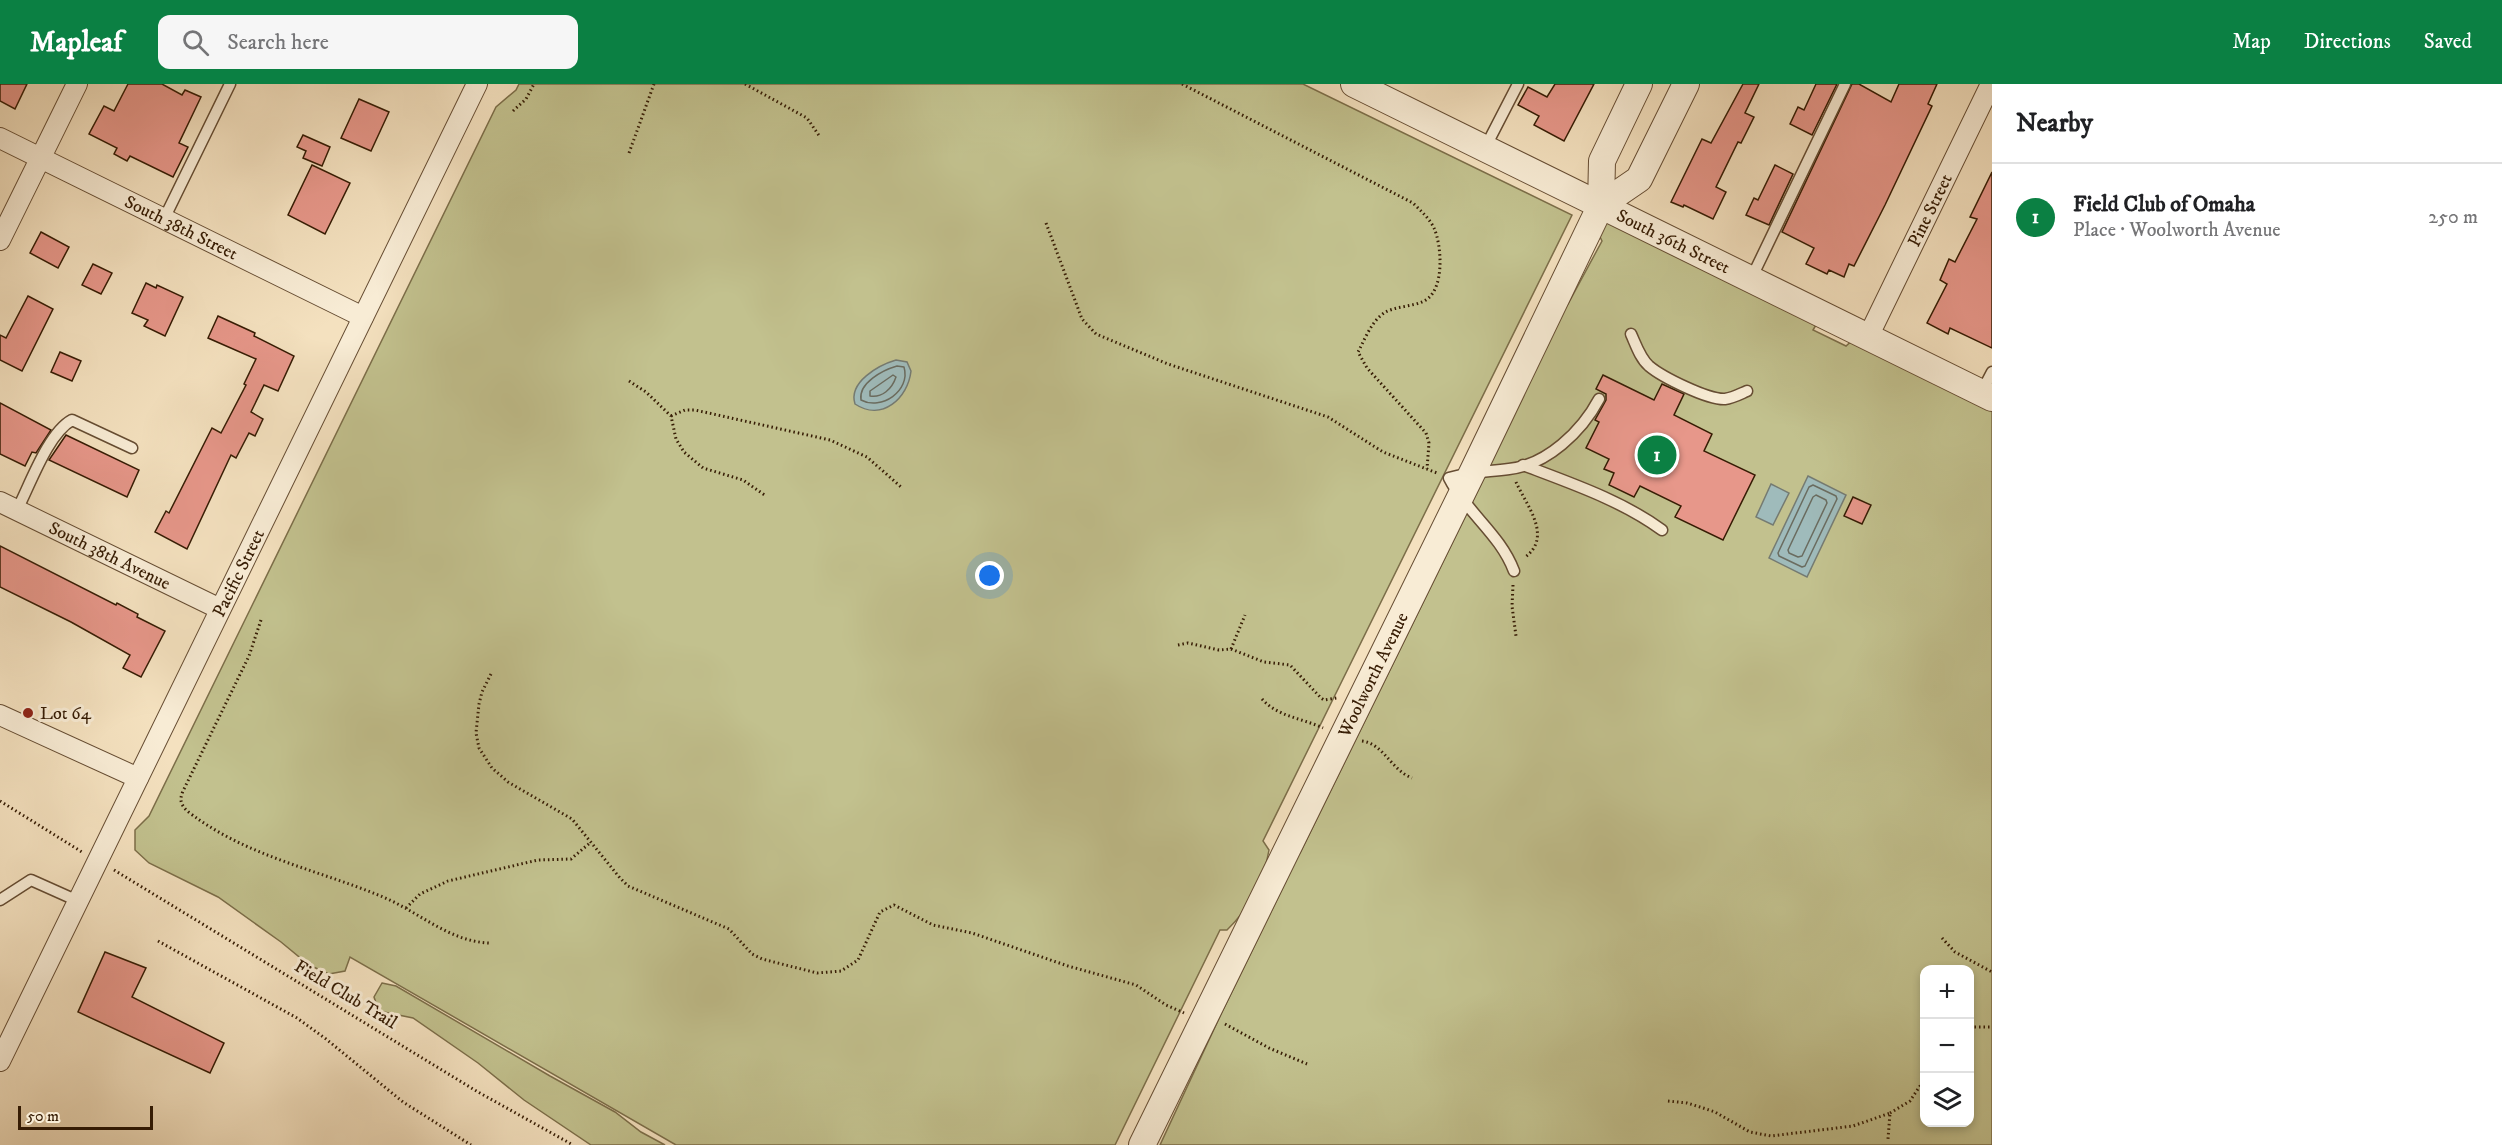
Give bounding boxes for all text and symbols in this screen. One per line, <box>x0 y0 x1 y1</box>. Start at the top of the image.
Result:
search box <box>158 15 578 69</box>
text: Mapleaf <box>30 25 122 60</box>
icon: search <box>179 26 212 59</box>
text: Search here <box>227 29 329 56</box>
text: Map <box>2232 29 2271 55</box>
text: Directions <box>2304 29 2391 55</box>
text: Saved <box>2424 29 2472 55</box>
text: Nearby <box>2016 107 2093 140</box>
street label: Pine Street <box>1904 170 1958 251</box>
street label: South 38th Street <box>121 191 241 265</box>
text: Field Club of Omaha <box>2073 191 2255 218</box>
street label: South 36th Street <box>1613 205 1734 279</box>
text: 1 <box>2032 205 2039 230</box>
text: 250 m <box>2428 205 2478 230</box>
text: Place · Woolworth Avenue <box>2073 218 2281 243</box>
pin: 1 <box>1638 432 1676 478</box>
street label: South 38th Avenue <box>45 517 174 595</box>
street label: Pacific Street <box>208 526 270 621</box>
your location <box>975 561 1004 590</box>
street label: Woolworth Avenue <box>1334 609 1414 742</box>
place label: Lot 64 <box>40 703 92 725</box>
marker: Lot 64 <box>21 706 35 720</box>
street label: Field Club Trail <box>290 956 401 1034</box>
map controls <box>1920 965 1974 1127</box>
button: + <box>1920 965 1974 1019</box>
button: − <box>1920 1019 1974 1073</box>
button: layers <box>1920 1073 1974 1127</box>
scale bar <box>18 1103 153 1130</box>
text: 50 m <box>27 1106 59 1126</box>

